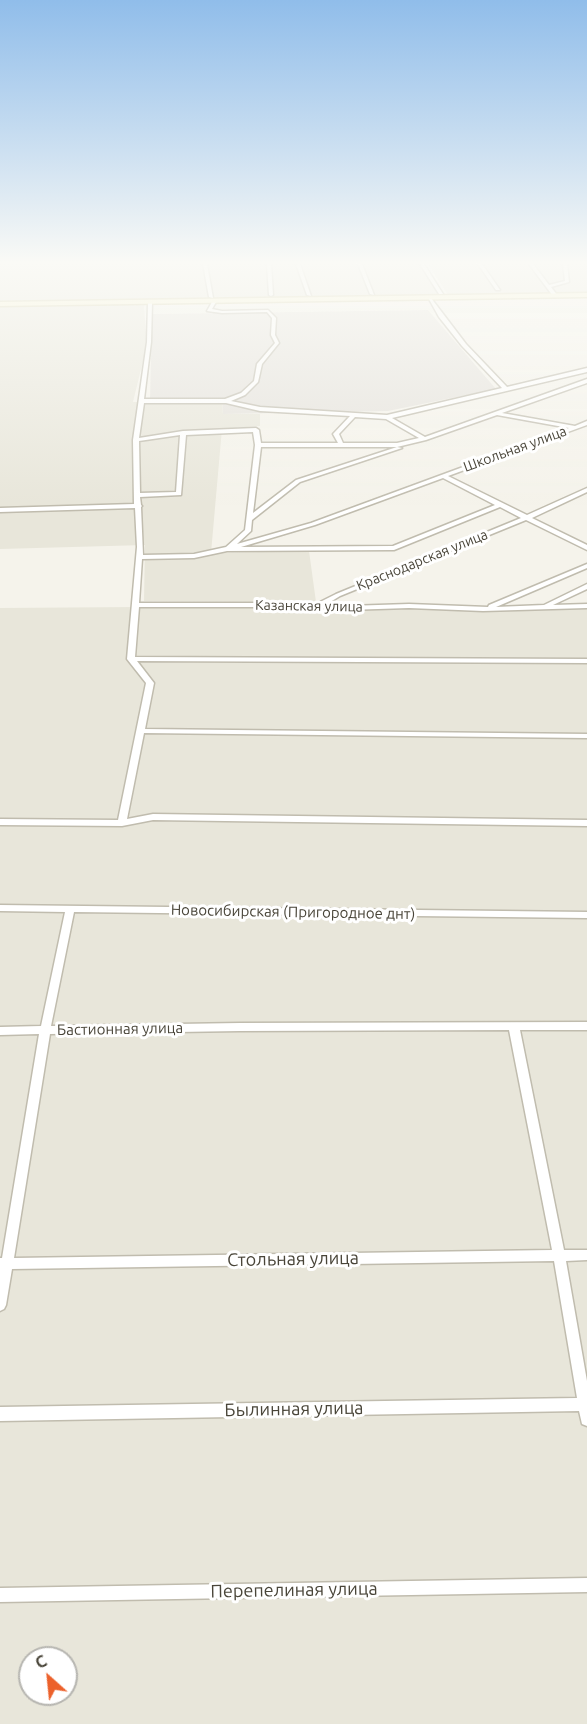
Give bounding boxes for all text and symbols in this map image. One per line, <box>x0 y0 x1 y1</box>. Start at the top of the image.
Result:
street label: Школьная улица <box>461 423 569 475</box>
street label: Краснодарская улица <box>354 526 490 594</box>
street label: Казанская улица <box>255 597 363 615</box>
street label: Новосибирская (Пригородное днт) <box>171 901 415 923</box>
street label: Бастионная улица <box>57 1019 183 1039</box>
street label: Стольная улица <box>227 1247 359 1271</box>
street label: Былинная улица <box>224 1397 364 1421</box>
street label: Перепелиная улица <box>210 1578 378 1602</box>
north arrow <box>18 1646 78 1706</box>
text: С <box>32 1651 49 1672</box>

